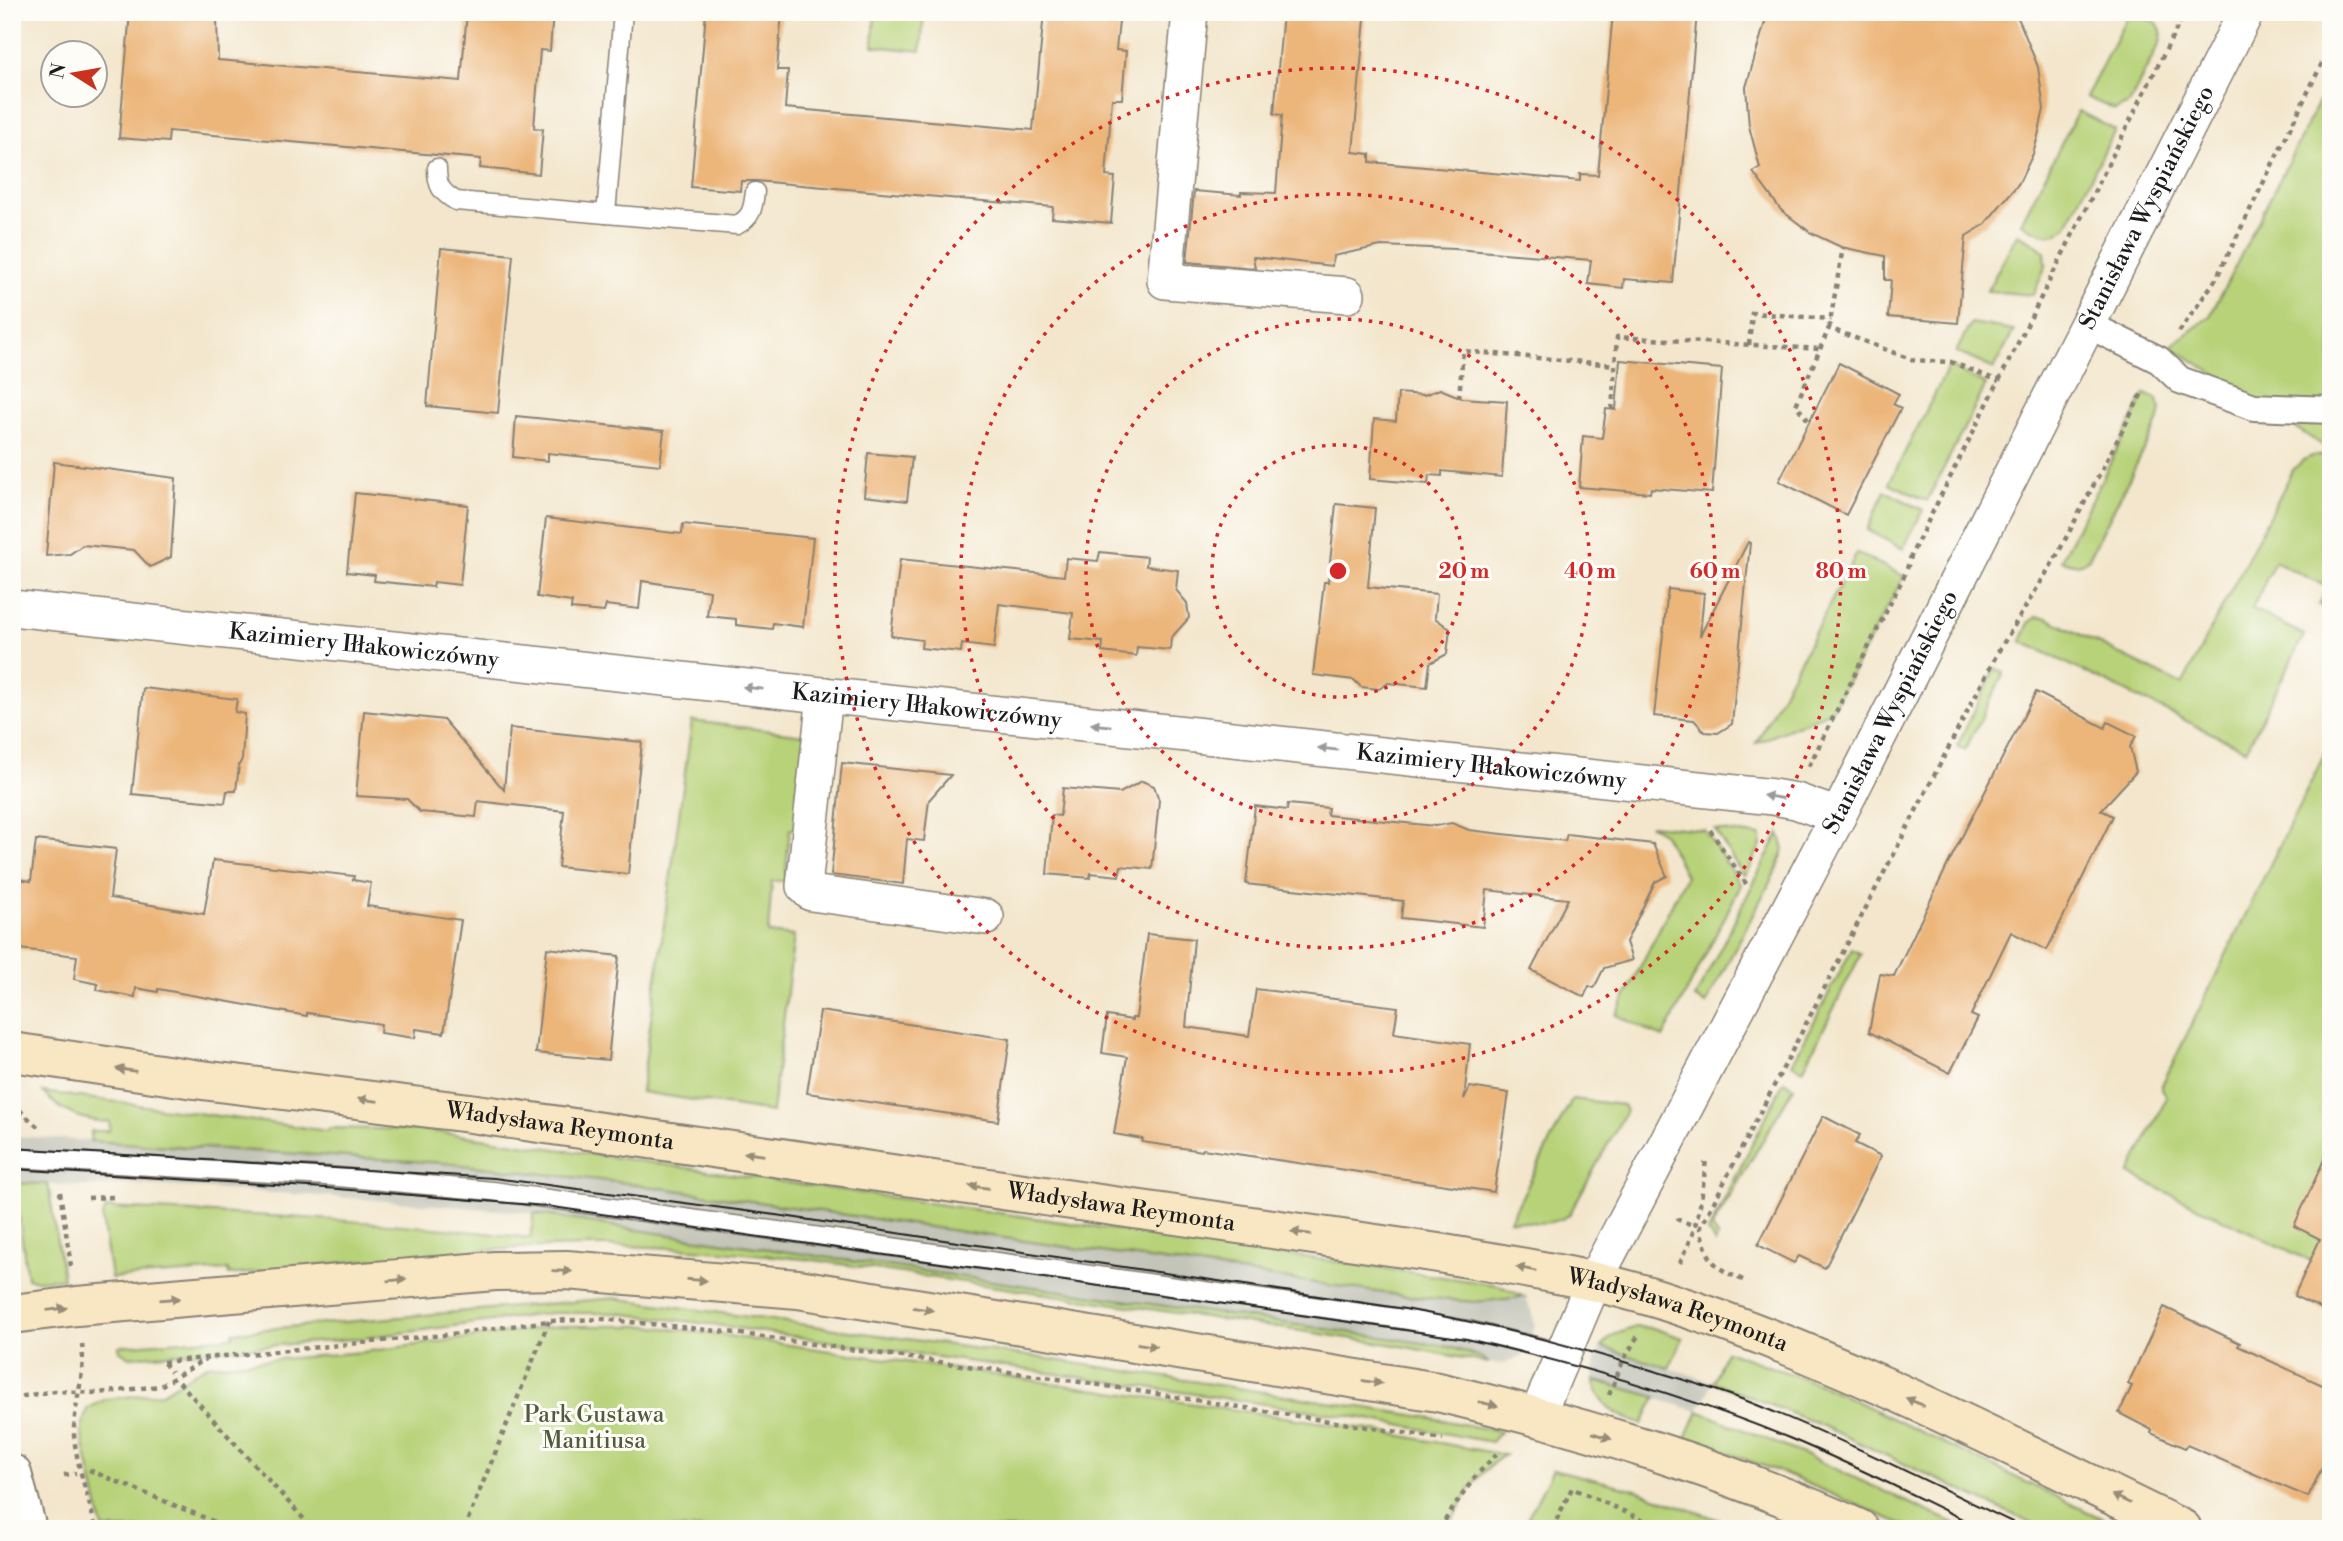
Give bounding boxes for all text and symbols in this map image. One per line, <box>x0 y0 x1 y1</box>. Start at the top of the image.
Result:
north arrow <box>38 38 108 108</box>
text: N <box>45 61 72 81</box>
street label: Stanisława Wyspiańskiego <box>2073 81 2220 334</box>
centre of rings <box>1326 559 1350 583</box>
text: 20 m <box>1439 559 1489 585</box>
text: 40 m <box>1564 559 1616 585</box>
text: 60 m <box>1690 559 1740 585</box>
text: 80 m <box>1815 559 1867 585</box>
street label: Stanisława Wyspiańskiego <box>1817 586 1964 839</box>
street label: Kazimiery Iłłakowiczówny <box>228 617 501 674</box>
street label: Kazimiery Iłłakowiczówny <box>790 678 1064 735</box>
one-way arrow <box>742 682 764 693</box>
one-way arrow <box>1090 719 1112 730</box>
street label: Kazimiery Iłłakowiczówny <box>1355 738 1629 795</box>
one-way arrow <box>1316 743 1338 754</box>
one-way arrow <box>1762 792 1784 803</box>
one-way arrow <box>115 1064 137 1075</box>
one-way arrow <box>357 1095 379 1106</box>
street label: Władysława Reymonta <box>443 1096 676 1156</box>
one-way arrow <box>743 1148 765 1159</box>
street label: Władysława Reymonta <box>1004 1177 1237 1238</box>
one-way arrow <box>968 1181 990 1192</box>
one-way arrow <box>1290 1228 1312 1239</box>
street label: Władysława Reymonta <box>1564 1262 1792 1358</box>
one-way arrow <box>1515 1263 1537 1274</box>
one-way arrow <box>552 1265 574 1276</box>
one-way arrow <box>386 1274 408 1285</box>
one-way arrow <box>687 1275 709 1286</box>
one-way arrow <box>159 1293 181 1304</box>
one-way arrow <box>46 1303 68 1314</box>
one-way arrow <box>912 1304 934 1315</box>
one-way arrow <box>1137 1340 1159 1351</box>
one-way arrow <box>1361 1377 1383 1388</box>
one-way arrow <box>1905 1396 1926 1407</box>
one-way arrow <box>1477 1399 1499 1410</box>
park label: Park Gustawa Manitiusa <box>524 1401 665 1455</box>
one-way arrow <box>1592 1431 1613 1441</box>
one-way arrow <box>2111 1494 2131 1505</box>

